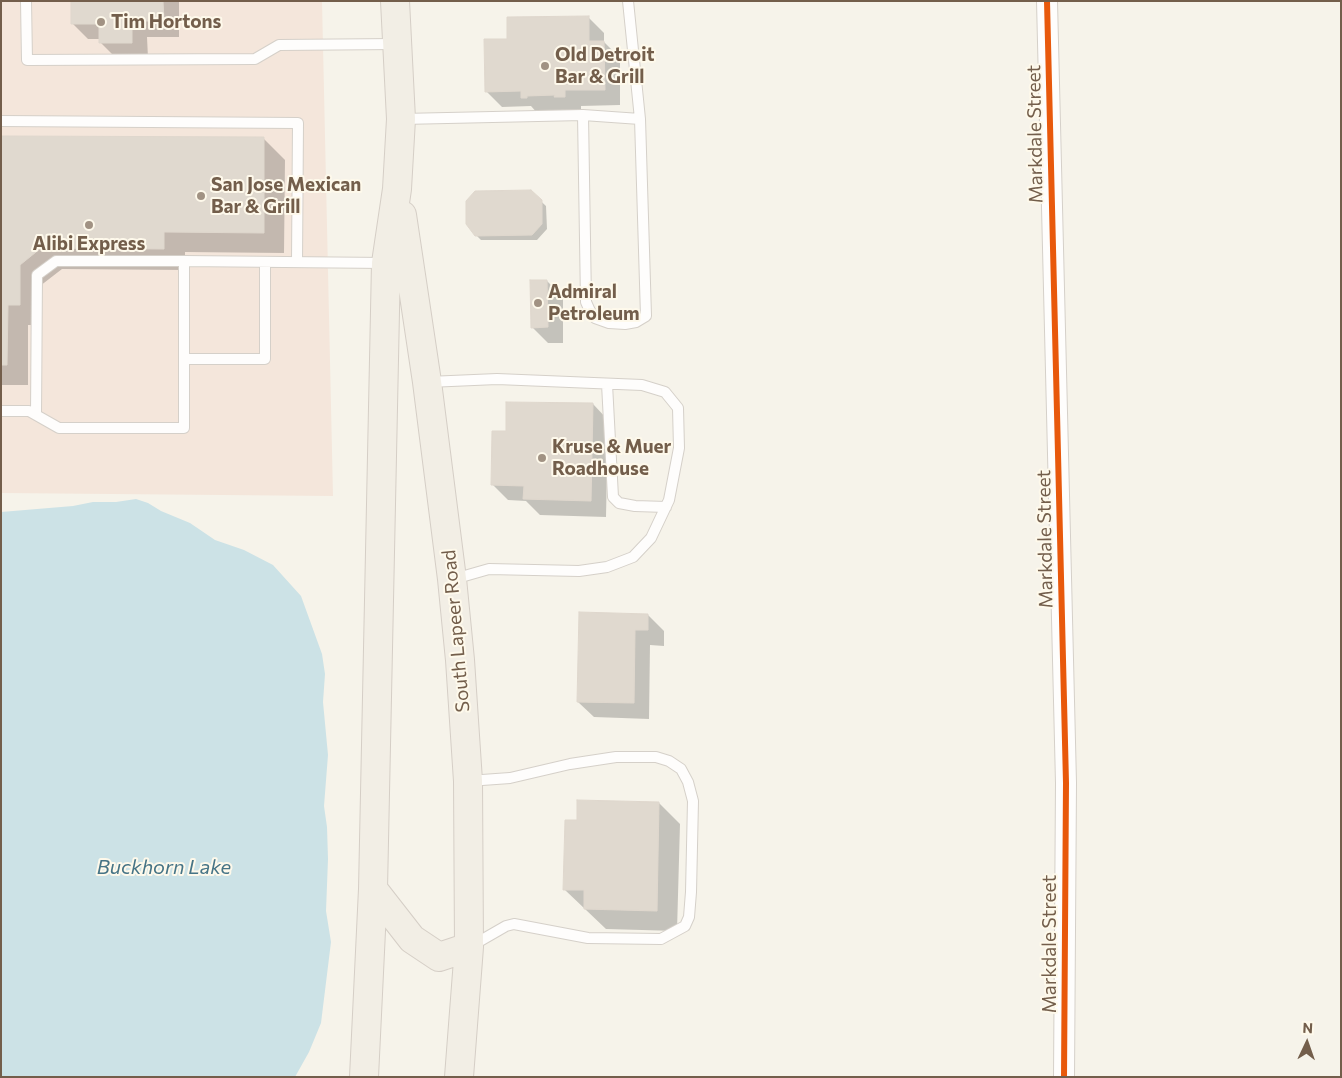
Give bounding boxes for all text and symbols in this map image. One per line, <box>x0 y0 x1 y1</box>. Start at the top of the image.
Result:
place label: Tim Hortons <box>111 11 221 33</box>
marker: Tim Hortons <box>95 16 107 28</box>
place label: Old Detroit Bar & Grill <box>555 44 655 88</box>
marker: Old Detroit Bar & Grill <box>539 60 551 72</box>
street label: Markdale Street <box>1022 65 1048 203</box>
place label: San Jose Mexican Bar & Grill <box>211 174 361 218</box>
marker: San Jose Mexican Bar & Grill <box>195 190 207 202</box>
marker: Alibi Express <box>83 219 95 231</box>
place label: Alibi Express <box>33 233 145 255</box>
place label: Admiral Petroleum <box>548 281 640 325</box>
marker: Admiral Petroleum <box>532 297 544 309</box>
place label: Kruse & Muer Roadhouse <box>552 436 671 480</box>
marker: Kruse & Muer Roadhouse <box>536 452 548 464</box>
street label: Markdale Street <box>1032 470 1058 608</box>
street label: South Lapeer Road <box>438 549 474 713</box>
water label: Buckhorn Lake <box>97 855 231 879</box>
street label: Markdale Street <box>1039 875 1061 1013</box>
north arrow <box>1282 1018 1332 1068</box>
text: N <box>1302 1019 1313 1036</box>

